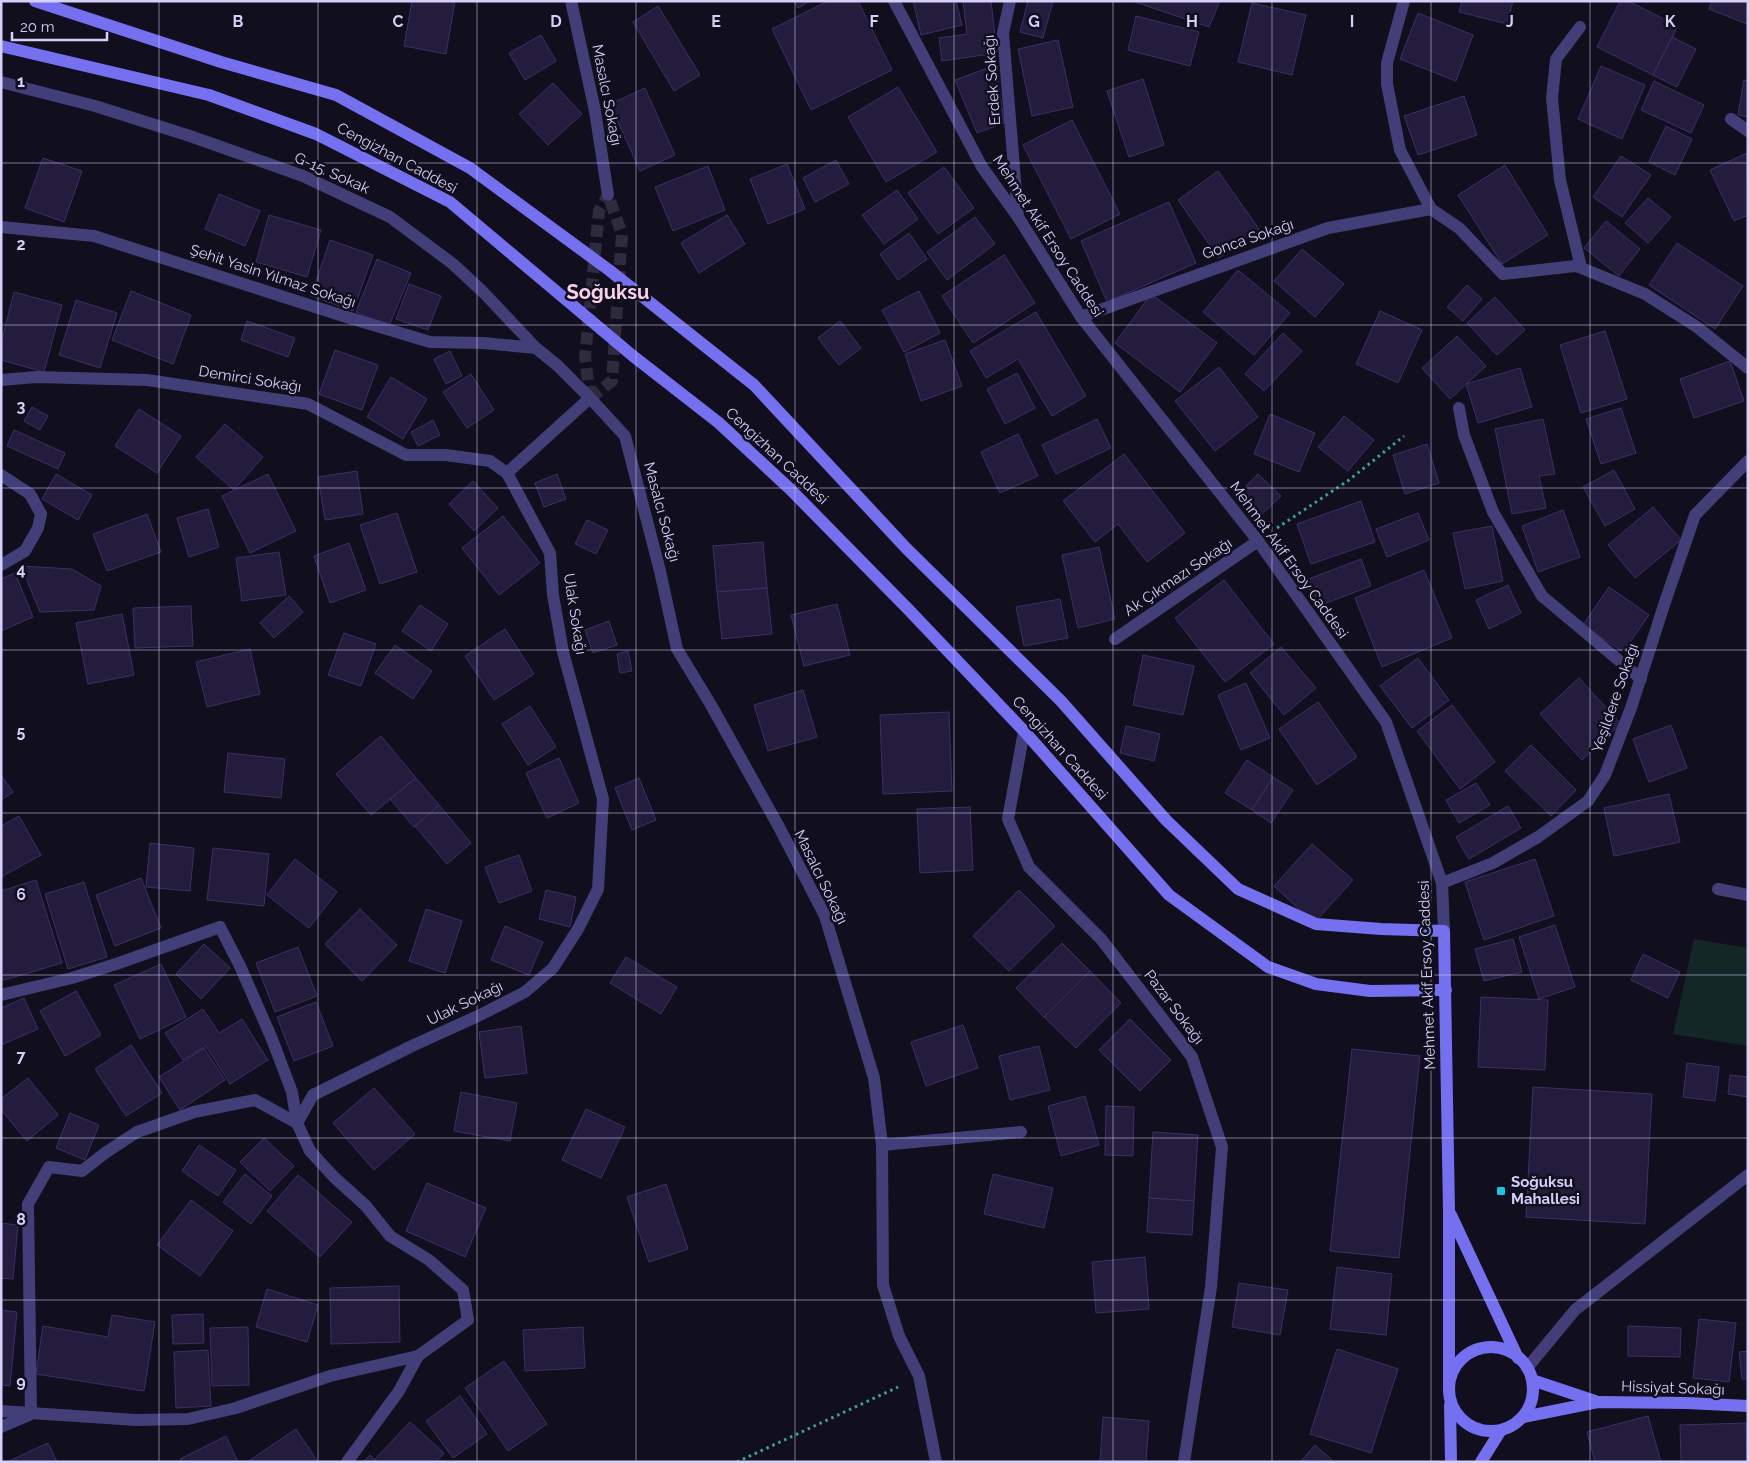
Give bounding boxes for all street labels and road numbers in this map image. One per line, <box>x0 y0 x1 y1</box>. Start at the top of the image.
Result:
street label: Erdek Sokağı <box>980 34 1004 126</box>
street label: Masalcı Sokağı <box>588 43 626 147</box>
street label: Cengizhan Caddesi <box>334 119 460 197</box>
street label: G-15. Sokak <box>292 148 372 198</box>
street label: Mehmet Akif Ersoy Caddesi <box>989 152 1107 320</box>
street label: Gonca Sokağı <box>1200 215 1296 263</box>
street label: Şehit Yasin Yılmaz Sokağı <box>188 241 358 311</box>
street label: Demirci Sokağı <box>197 362 303 396</box>
street label: Cengizhan Caddesi <box>722 404 832 508</box>
street label: Masalcı Sokağı <box>640 460 684 564</box>
street label: Mehmet Akif Ersoy Caddesi <box>1226 478 1352 642</box>
street label: Ak Çıkmazı Sokağı <box>1121 534 1235 620</box>
street label: Ulak Sokağı <box>560 572 590 656</box>
street label: Yeşildere Sokağı <box>1588 641 1642 755</box>
street label: Cengizhan Caddesi <box>1009 692 1111 804</box>
street label: Masalcı Sokağı <box>790 827 852 927</box>
street label: Mehmet Akif Ersoy Caddesi <box>1415 880 1439 1070</box>
street label: Pazar Sokağı <box>1140 966 1208 1048</box>
street label: Ulak Sokağı <box>424 977 506 1029</box>
street label: Hissiyat Sokağı <box>1621 1377 1725 1399</box>

